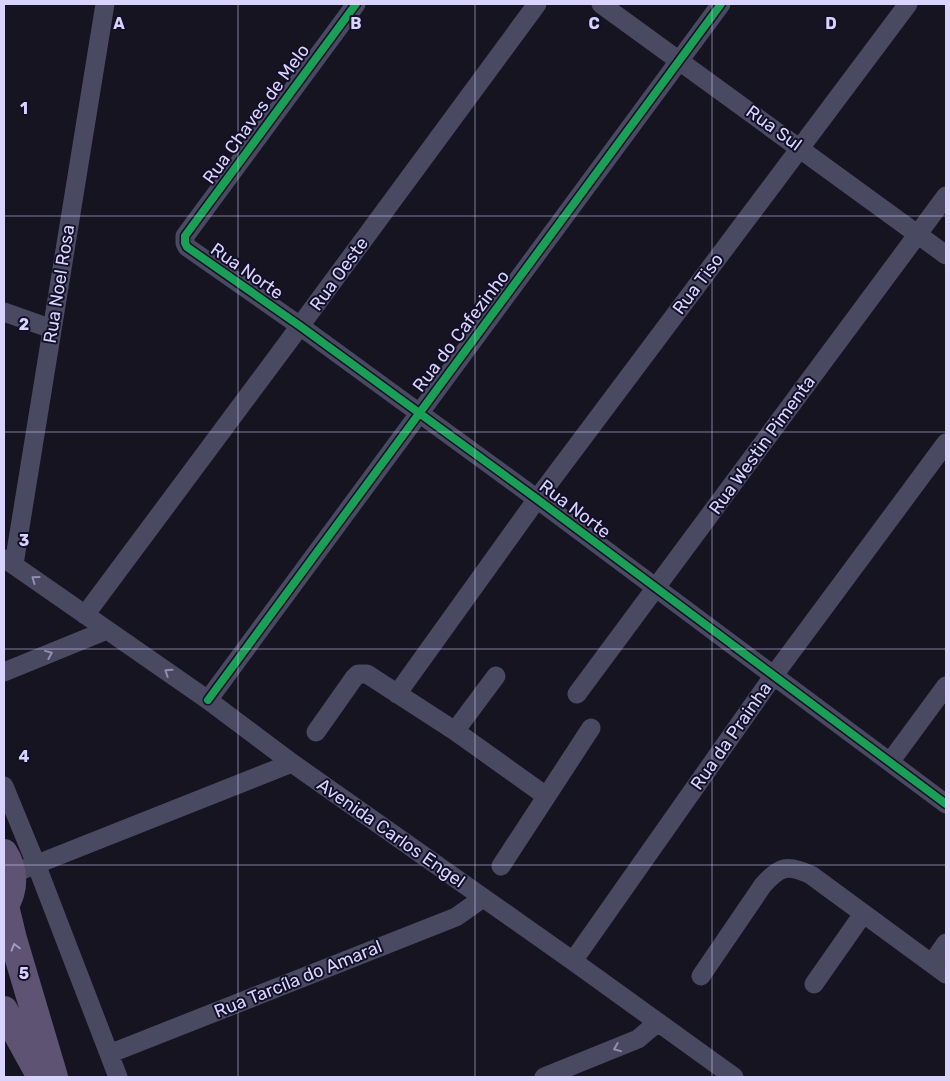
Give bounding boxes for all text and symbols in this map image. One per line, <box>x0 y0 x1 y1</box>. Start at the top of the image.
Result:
text: A <box>113 14 125 33</box>
text: B <box>350 14 362 33</box>
text: C <box>588 14 600 33</box>
text: D <box>825 14 837 33</box>
street label: Rua Chaves de Melo <box>198 40 314 188</box>
text: 1 <box>20 99 28 118</box>
street label: Rua Sul <box>742 100 806 156</box>
street label: Rua Noel Rosa <box>39 223 79 345</box>
street label: Rua Oeste <box>305 233 373 315</box>
street label: Rua Norte <box>206 238 288 304</box>
street label: Rua Tiso <box>668 249 728 319</box>
street label: Rua do Cafezinho <box>408 266 514 396</box>
text: 2 <box>19 315 29 334</box>
street label: Rua Westin Pimenta <box>704 371 820 519</box>
street label: Rua Norte <box>535 475 615 543</box>
text: 3 <box>19 531 29 550</box>
one-way arrow <box>31 576 41 585</box>
one-way arrow <box>44 649 53 660</box>
one-way arrow <box>165 669 174 678</box>
street label: Rua da Prainha <box>686 678 776 794</box>
text: 4 <box>19 747 30 766</box>
street label: Avenida Carlos Engel <box>313 774 469 892</box>
street label: Rua Tarcíla do Amaral <box>211 935 385 1023</box>
one-way arrow <box>11 943 21 951</box>
text: 5 <box>19 964 29 983</box>
one-way arrow <box>613 1041 622 1052</box>

